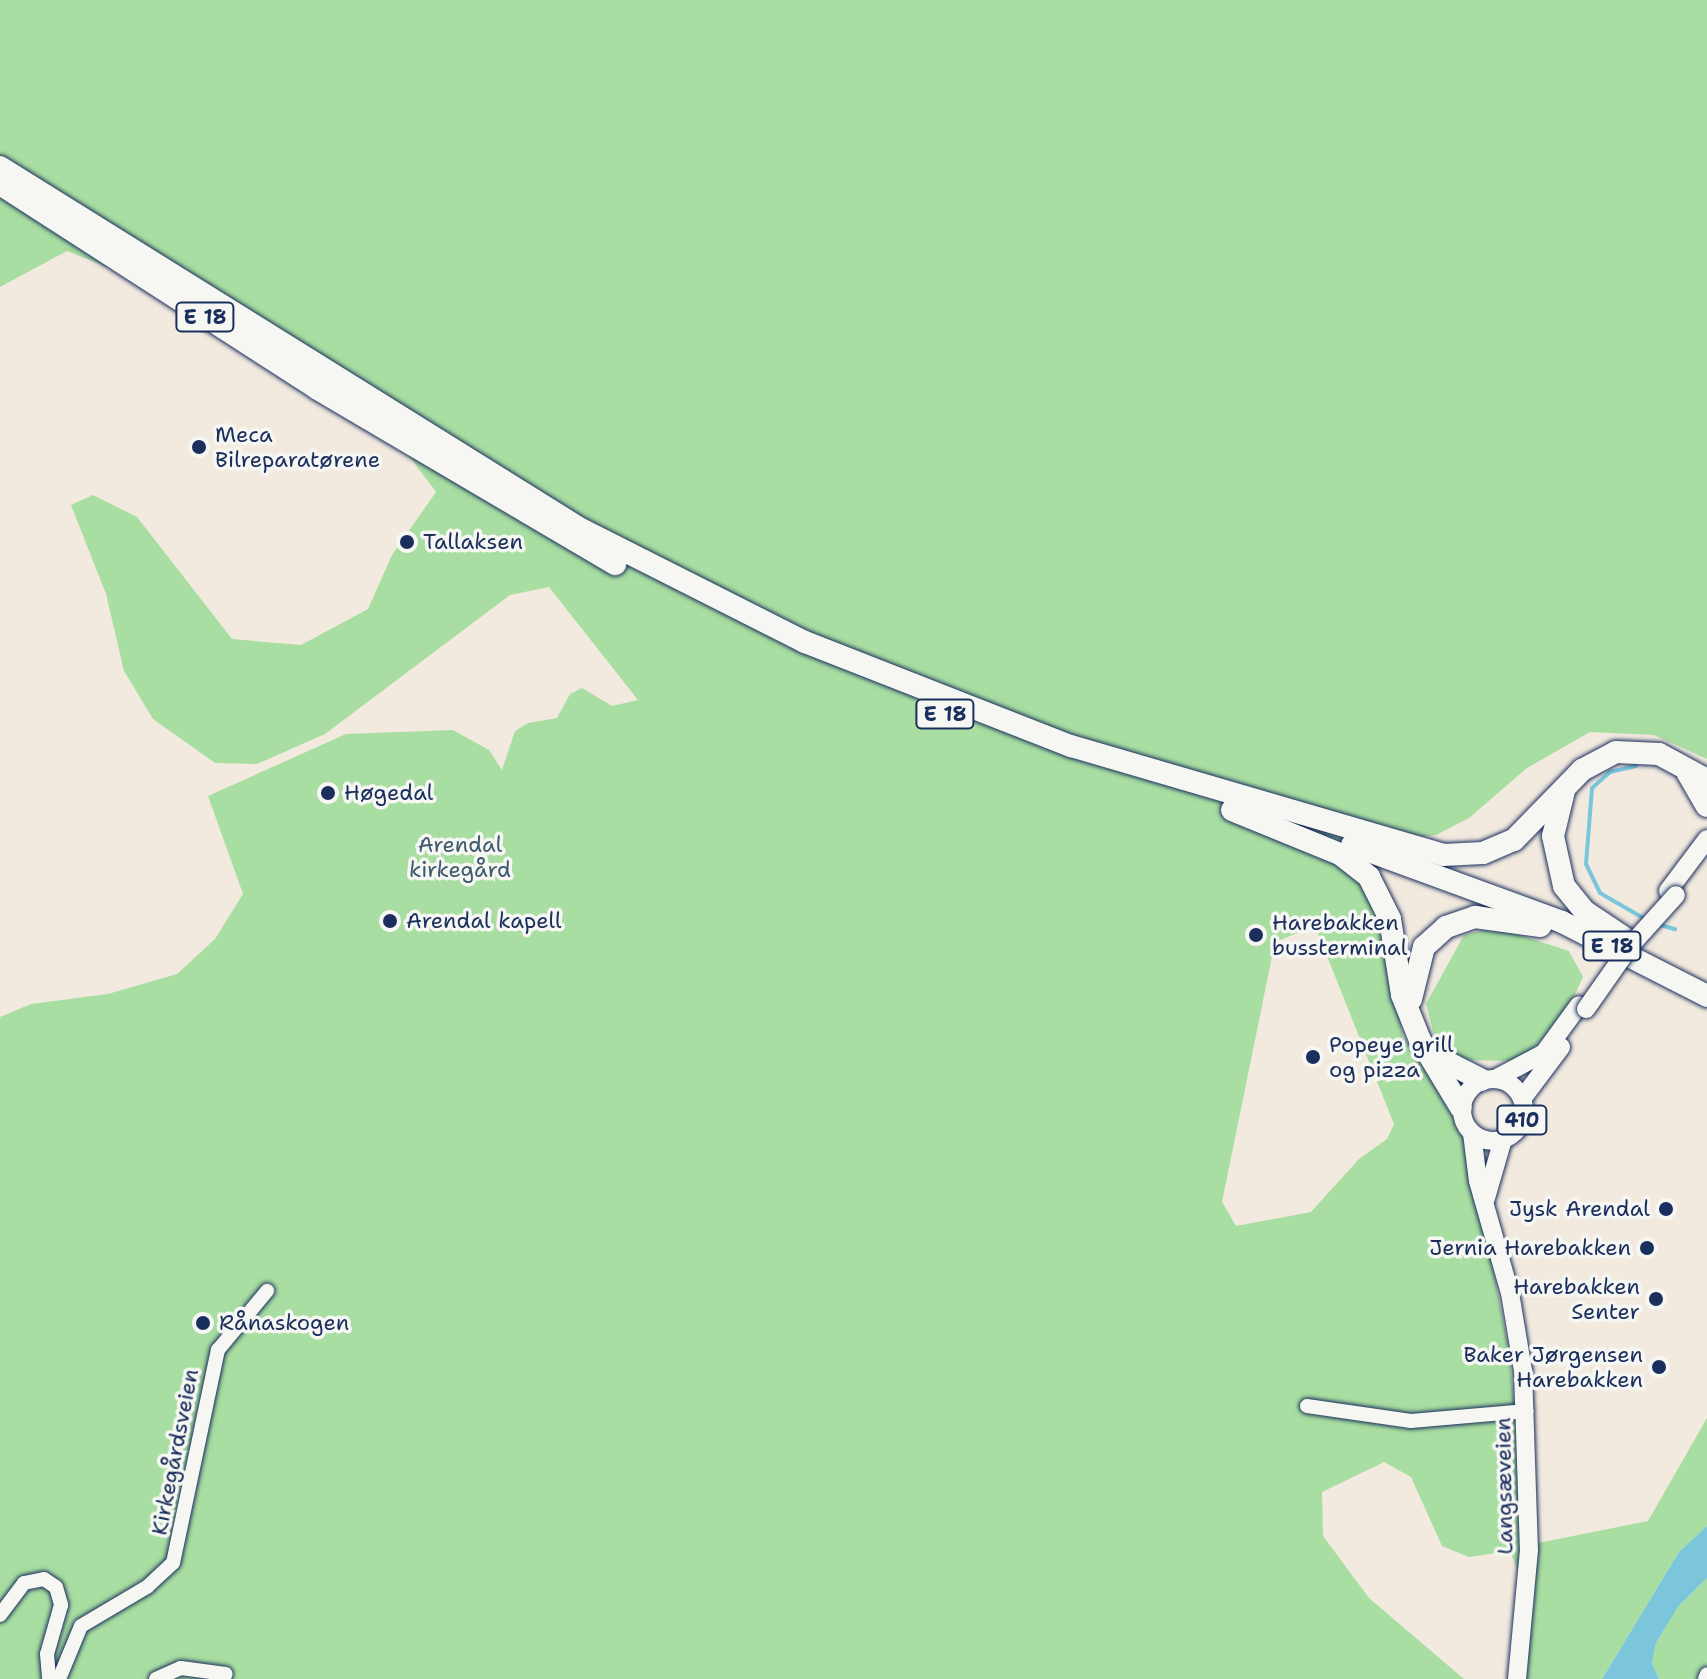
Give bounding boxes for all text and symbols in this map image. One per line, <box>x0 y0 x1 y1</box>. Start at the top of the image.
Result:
road number: E 18 <box>175 301 235 333</box>
place label: Meca Bilreparatørene <box>215 421 380 472</box>
marker: Meca Bilreparatørene <box>190 438 208 456</box>
place label: Tallaksen <box>423 529 523 555</box>
marker: Tallaksen <box>398 533 416 551</box>
road number: E 18 <box>915 698 975 730</box>
place label: Høgedal <box>344 780 433 806</box>
marker: Høgedal <box>319 784 337 802</box>
park label: Arendal kirkegård <box>409 831 511 882</box>
place label: Arendal kapell <box>406 908 562 934</box>
place label: Harebakken bussterminal <box>1272 909 1407 960</box>
marker: Arendal kapell <box>381 912 399 930</box>
marker: Harebakken bussterminal <box>1247 926 1265 944</box>
road number: E 18 <box>1582 930 1642 962</box>
place label: Popeye grill og pizza <box>1329 1031 1454 1082</box>
marker: Popeye grill og pizza <box>1304 1048 1322 1066</box>
road number: 410 <box>1496 1104 1548 1136</box>
place label: Jysk Arendal <box>1509 1196 1650 1222</box>
marker: Jysk Arendal <box>1657 1200 1675 1218</box>
place label: Jernia Harebakken <box>1429 1235 1631 1261</box>
marker: Jernia Harebakken <box>1638 1239 1656 1257</box>
place label: Harebakken Senter <box>1513 1273 1640 1324</box>
marker: Harebakken Senter <box>1647 1290 1665 1308</box>
place label: Rånaskogen <box>219 1310 349 1336</box>
marker: Rånaskogen <box>194 1314 212 1332</box>
place label: Baker Jørgensen Harebakken <box>1463 1341 1643 1392</box>
marker: Baker Jørgensen Harebakken <box>1650 1358 1668 1376</box>
street label: Kirkegårdsveien <box>146 1367 204 1537</box>
street label: Langsæveien <box>1490 1417 1518 1555</box>

